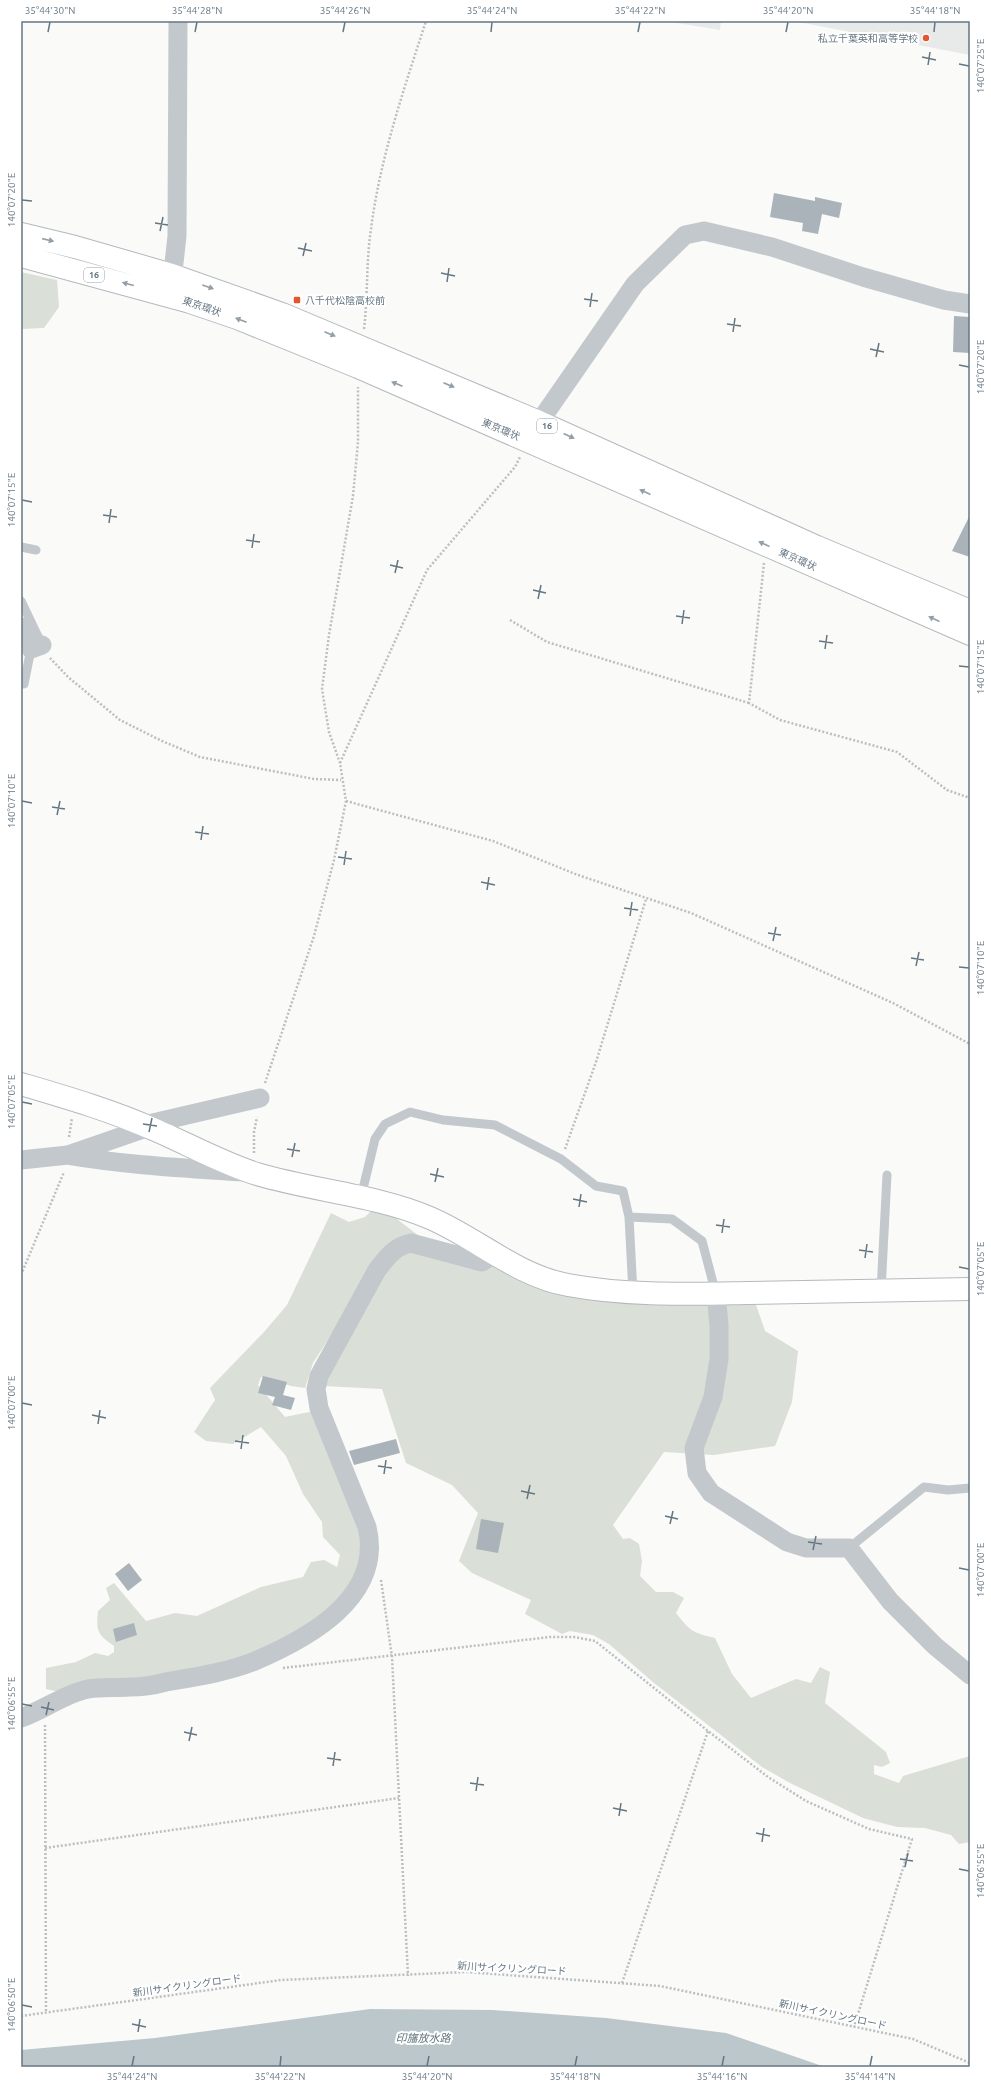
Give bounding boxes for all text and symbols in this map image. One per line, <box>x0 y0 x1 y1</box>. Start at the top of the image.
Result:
text: 35°44'30"N <box>25 5 75 16</box>
text: 35°44'28"N <box>172 5 222 16</box>
text: 35°44'26"N <box>320 5 370 16</box>
text: 35°44'24"N <box>467 5 517 16</box>
text: 35°44'22"N <box>615 5 665 16</box>
text: 35°44'20"N <box>763 5 813 16</box>
text: 35°44'18"N <box>910 5 960 16</box>
place label: 私立千葉英和高等学校 <box>818 33 918 44</box>
marker: 私立千葉英和高等学校 <box>921 33 931 43</box>
text: 140°07'25"E <box>975 38 986 93</box>
text: 140°07'20"E <box>6 172 17 227</box>
one-way arrow <box>42 238 54 244</box>
road number: 16 <box>84 268 104 282</box>
one-way arrow <box>122 281 134 287</box>
one-way arrow <box>203 284 215 290</box>
street label: 東京環状 <box>181 295 223 318</box>
marker: 八千代松陰高校前 <box>292 295 302 305</box>
place label: 八千代松陰高校前 <box>305 295 385 306</box>
one-way arrow <box>235 316 247 322</box>
one-way arrow <box>324 331 335 337</box>
text: 140°07'20"E <box>975 339 986 394</box>
one-way arrow <box>391 381 403 387</box>
one-way arrow <box>444 382 455 388</box>
street label: 東京環状 <box>480 417 521 442</box>
road number: 16 <box>537 419 557 433</box>
one-way arrow <box>563 433 574 439</box>
text: 140°07'15"E <box>6 472 17 527</box>
one-way arrow <box>639 489 650 495</box>
one-way arrow <box>758 541 770 547</box>
street label: 東京環状 <box>777 546 818 573</box>
one-way arrow <box>929 616 940 622</box>
text: 140°07'15"E <box>975 639 986 694</box>
text: 140°07'10"E <box>6 773 17 828</box>
text: 140°07'10"E <box>975 940 986 995</box>
text: 140°07'05"E <box>6 1074 17 1129</box>
text: 140°07'05"E <box>975 1241 986 1296</box>
text: 140°07'00"E <box>6 1375 17 1430</box>
text: 140°07'00"E <box>975 1542 986 1597</box>
text: 140°06'55"E <box>6 1676 17 1731</box>
text: 140°06'55"E <box>975 1843 986 1898</box>
street label: 新川サイクリングロード <box>457 1960 567 1977</box>
street label: 新川サイクリングロード <box>132 1972 242 1999</box>
text: 140°06'50"E <box>6 1977 17 2032</box>
street label: 新川サイクリングロード <box>778 1998 888 2031</box>
water label: 印旛放水路 <box>396 2032 451 2044</box>
text: 35°44'24"N <box>107 2071 157 2082</box>
text: 35°44'22"N <box>255 2071 305 2082</box>
text: 35°44'20"N <box>402 2071 452 2082</box>
text: 35°44'18"N <box>550 2071 600 2082</box>
text: 35°44'16"N <box>697 2071 747 2082</box>
text: 35°44'14"N <box>845 2071 895 2082</box>

